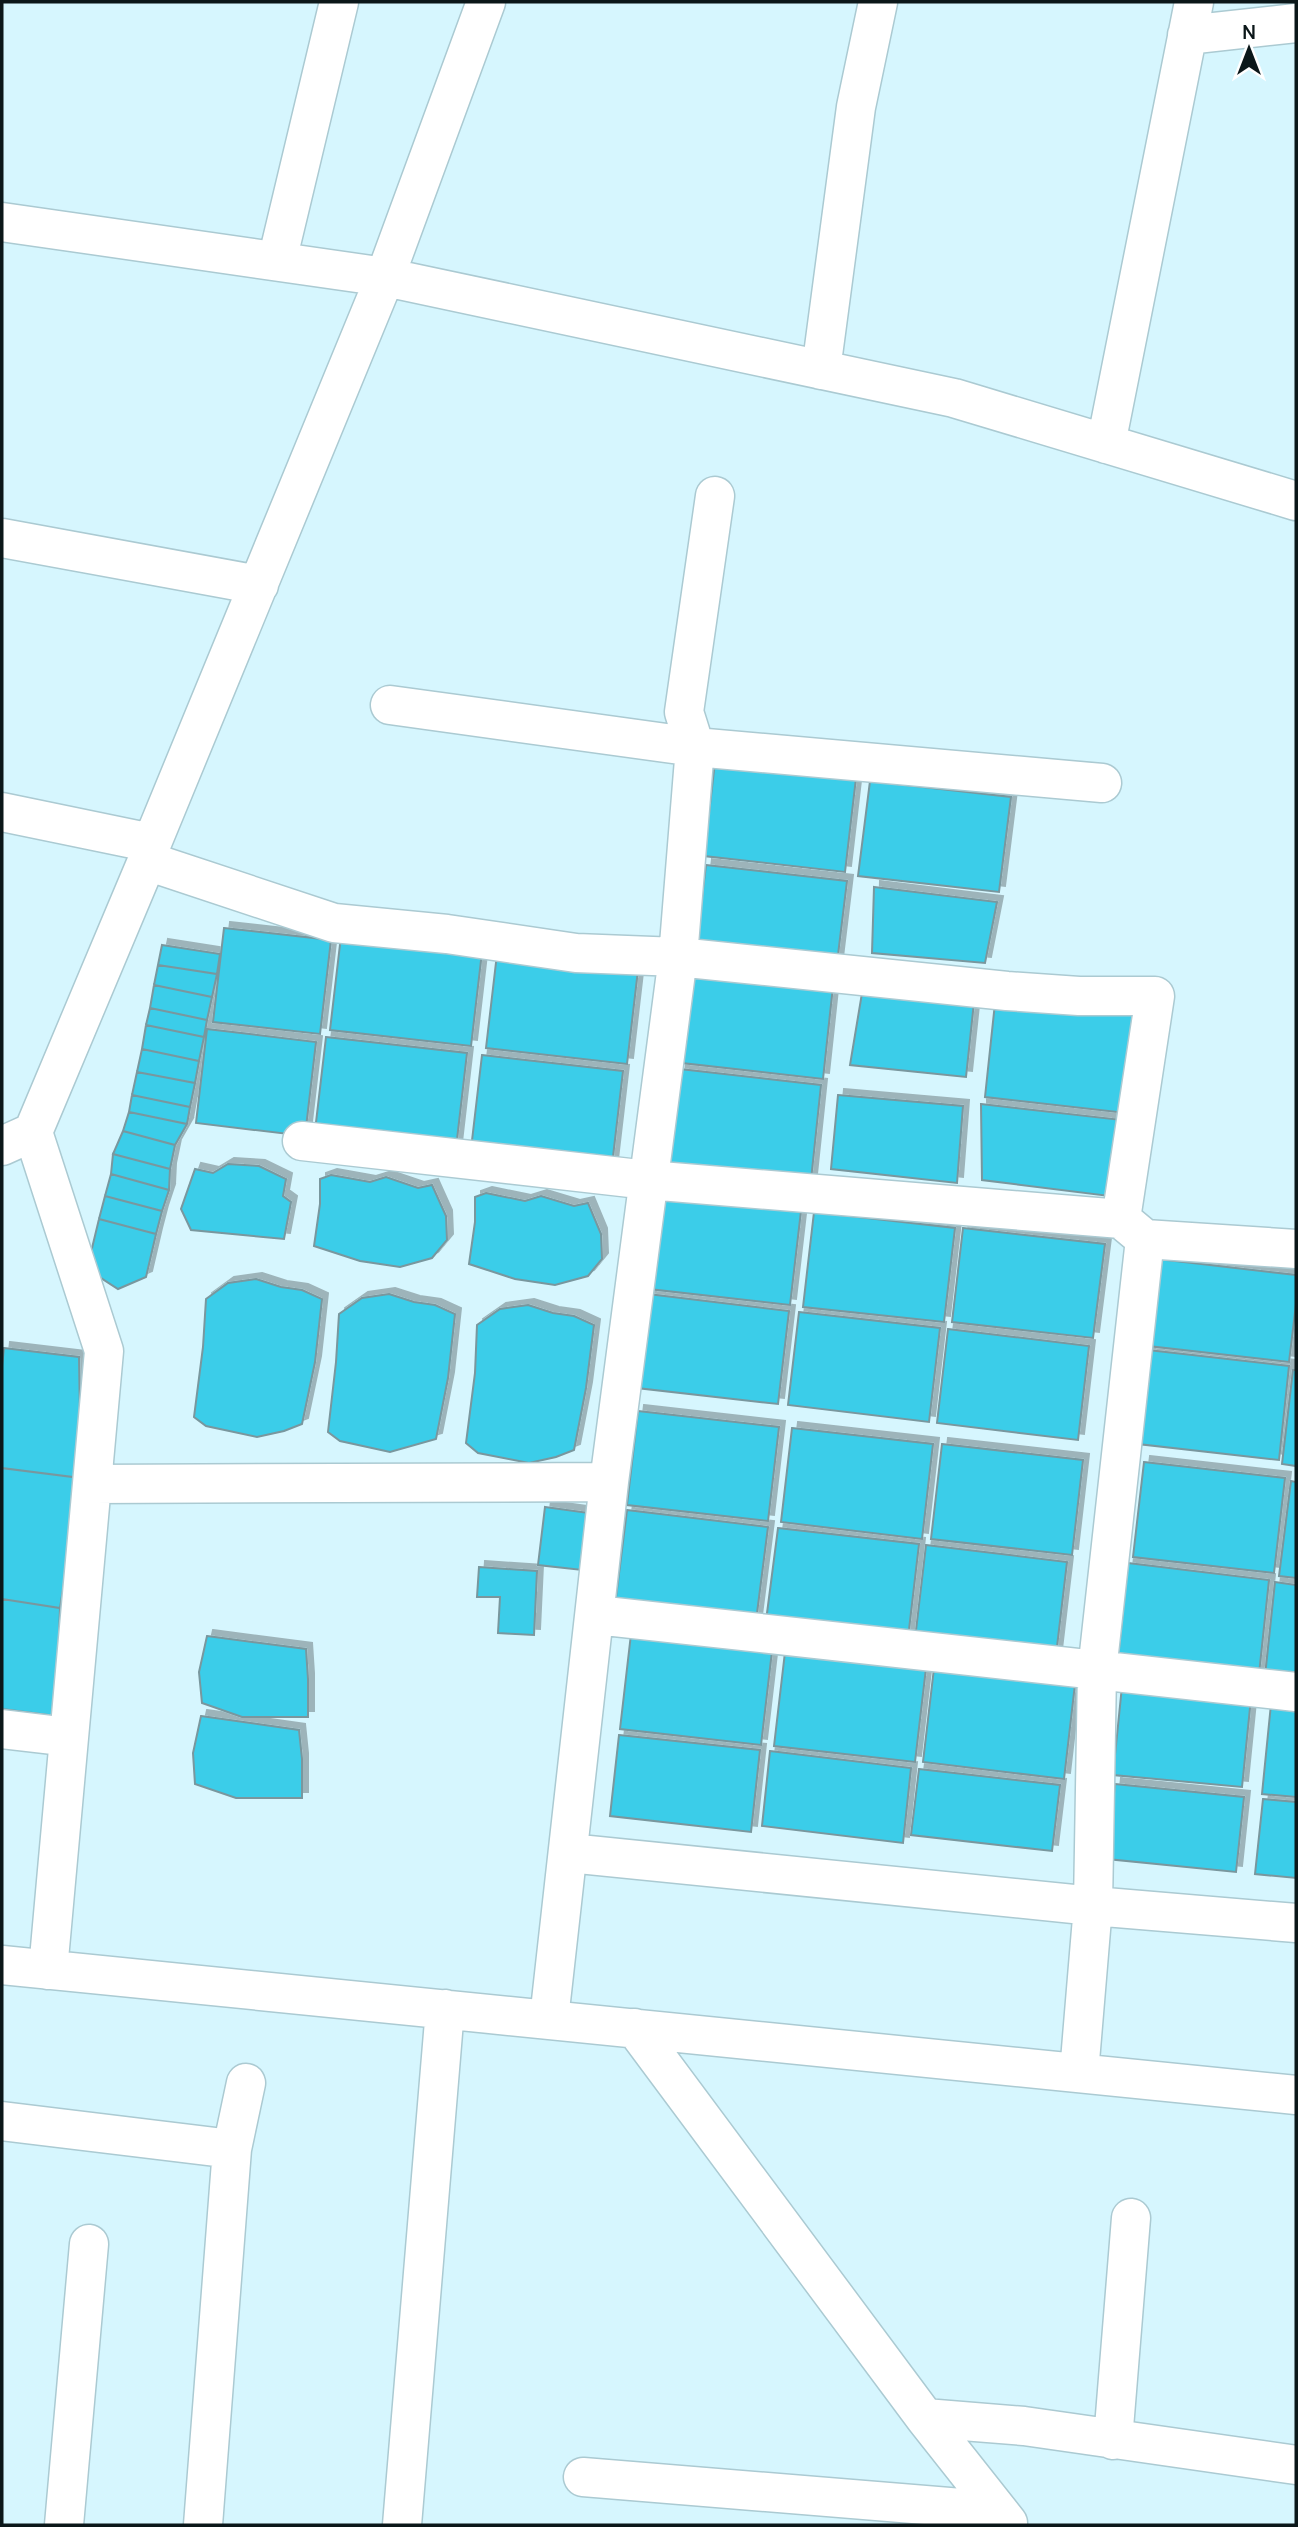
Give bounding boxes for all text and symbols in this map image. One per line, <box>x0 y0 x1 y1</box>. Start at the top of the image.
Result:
north arrow <box>1214 14 1284 84</box>
text: N <box>1242 19 1256 45</box>

